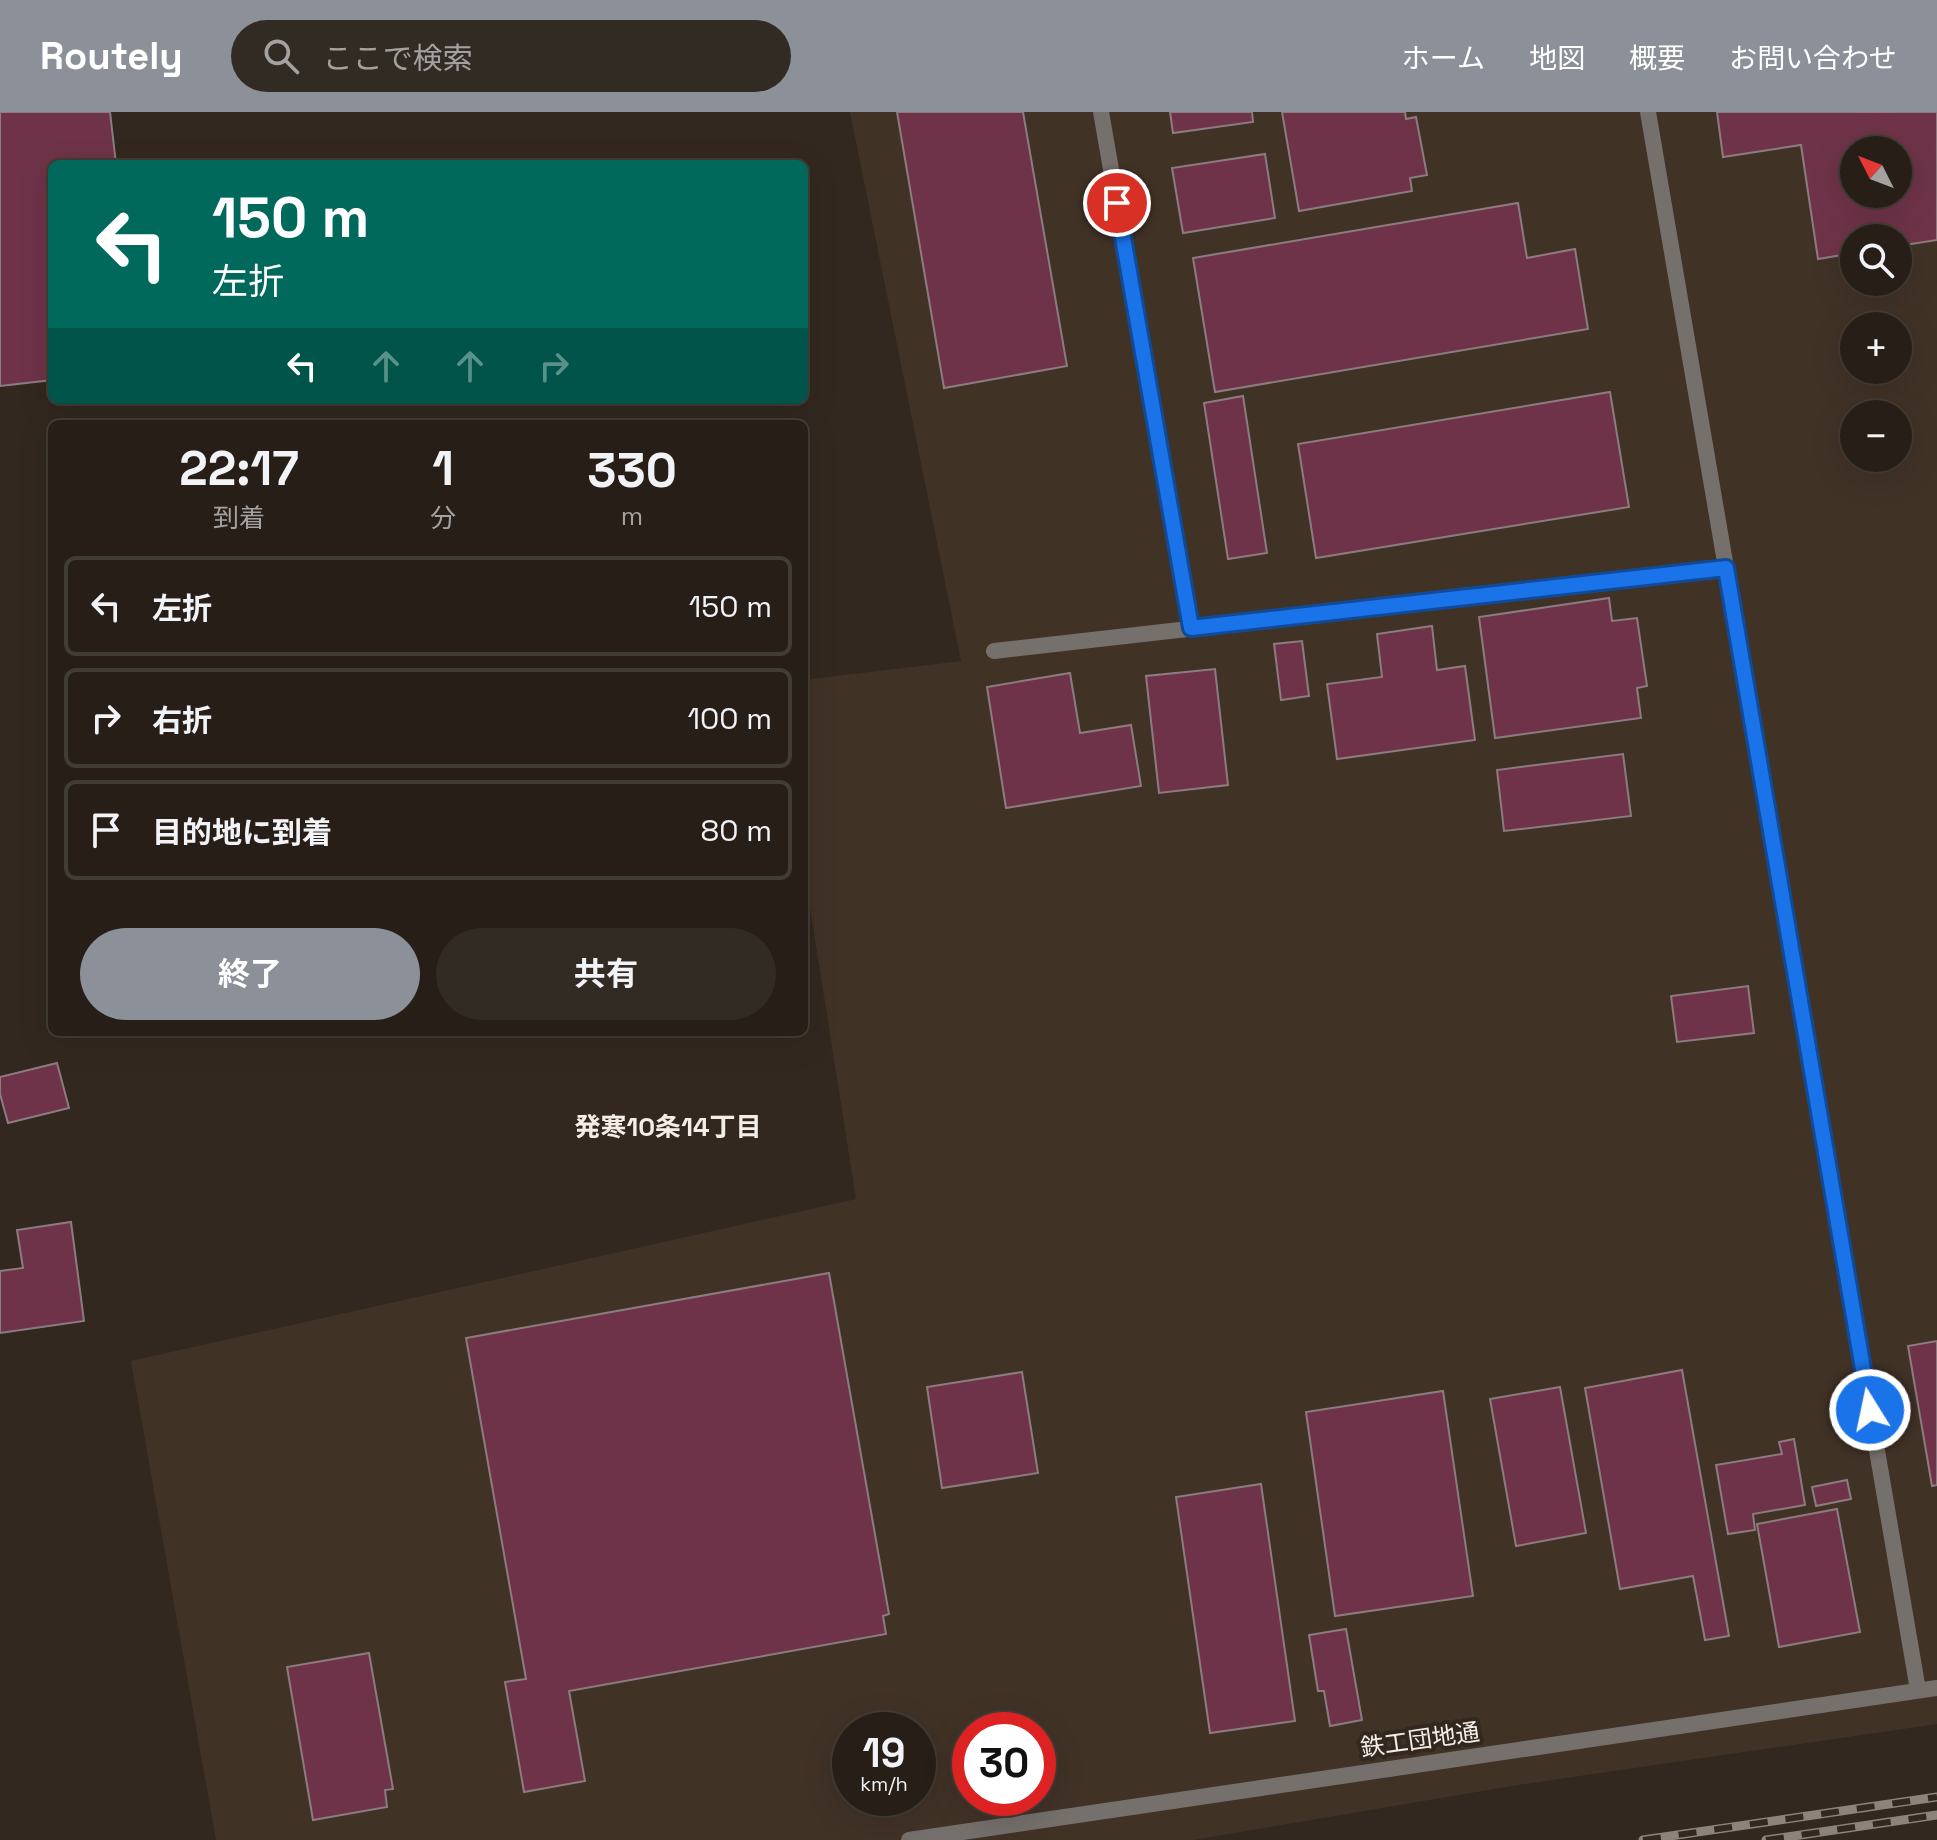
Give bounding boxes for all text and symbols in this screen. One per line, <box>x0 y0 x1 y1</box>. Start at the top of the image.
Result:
search box <box>231 20 791 92</box>
text: Routely <box>40 32 183 80</box>
icon: search <box>259 34 303 78</box>
text: ここで検索 <box>323 39 473 78</box>
text: ホーム <box>1402 40 1485 76</box>
text: 地図 <box>1529 40 1585 76</box>
text: 概要 <box>1629 40 1685 76</box>
text: お問い合わせ <box>1729 40 1897 76</box>
north arrow <box>1840 136 1912 208</box>
map controls <box>1840 136 1912 472</box>
pin <box>1083 169 1151 237</box>
icon: arrive <box>1095 181 1139 225</box>
text: 150 m <box>212 182 369 253</box>
icon: left <box>80 192 184 296</box>
button: search <box>1840 224 1912 296</box>
text: 左折 <box>212 259 284 305</box>
button: + <box>1840 312 1912 384</box>
icon: left <box>280 344 324 388</box>
icon: ahead <box>364 344 408 388</box>
icon: ahead <box>448 344 492 388</box>
icon: right <box>532 344 576 388</box>
button: − <box>1840 400 1912 472</box>
text: 22:17 <box>179 438 299 499</box>
text: 1 <box>432 438 454 499</box>
text: 330 <box>587 440 677 501</box>
text: m <box>621 499 643 533</box>
text: 到着 <box>213 501 265 535</box>
text: 分 <box>430 501 456 535</box>
icon: left <box>84 584 128 628</box>
text: 150 m <box>689 587 772 626</box>
text: 左折 <box>152 589 212 628</box>
icon: right <box>84 696 128 740</box>
text: 100 m <box>687 699 772 738</box>
text: 右折 <box>152 701 212 740</box>
icon: arrive <box>84 808 128 852</box>
text: 80 m <box>701 811 772 850</box>
text: 目的地に到着 <box>152 813 332 852</box>
button: 終了 <box>80 928 420 1020</box>
button: 共有 <box>436 928 776 1020</box>
district label: 発寒10条14丁目 <box>575 1110 761 1144</box>
position arrow <box>1828 1368 1912 1452</box>
speed limit sign: 30 <box>952 1712 1056 1816</box>
street label: 鉄工団地通 <box>1358 1716 1482 1763</box>
text: 19 <box>863 1728 905 1779</box>
text: km/h <box>860 1771 908 1797</box>

